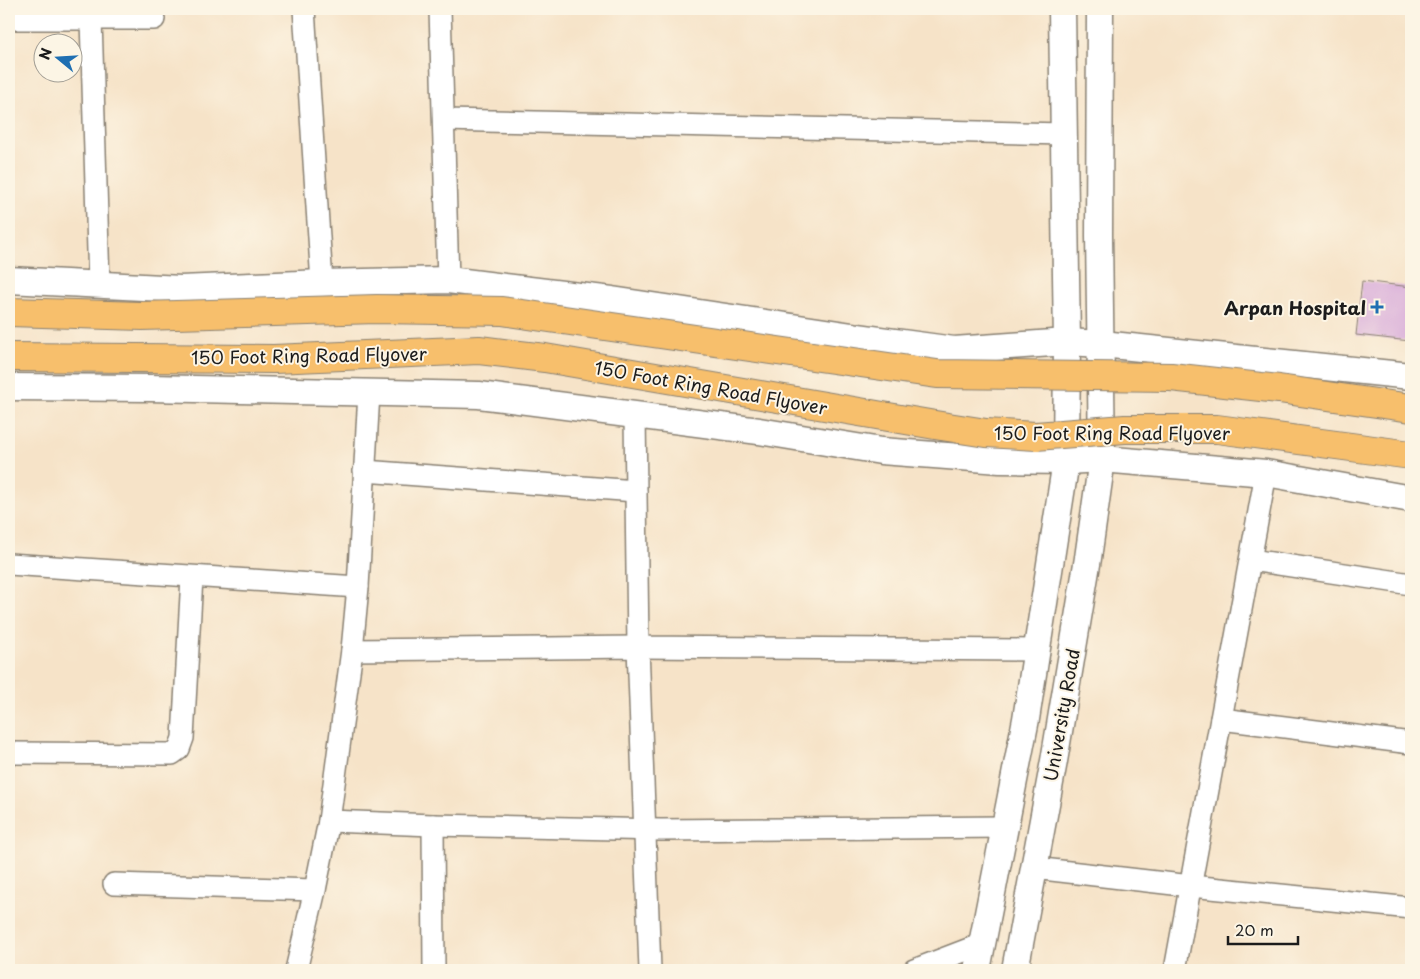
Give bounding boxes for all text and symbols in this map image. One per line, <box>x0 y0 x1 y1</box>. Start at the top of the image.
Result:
north arrow <box>32 32 82 82</box>
text: N <box>33 45 57 62</box>
place label: Arpan Hospital <box>1224 294 1366 321</box>
marker: Arpan Hospital <box>1370 300 1384 314</box>
street label: 150 Foot Ring Road Flyover <box>191 339 428 371</box>
street label: 150 Foot Ring Road Flyover <box>593 353 830 421</box>
street label: 150 Foot Ring Road Flyover <box>994 419 1231 446</box>
street label: University Road <box>1036 646 1086 784</box>
scale bar <box>1228 914 1298 946</box>
text: 20 m <box>1235 918 1274 941</box>

